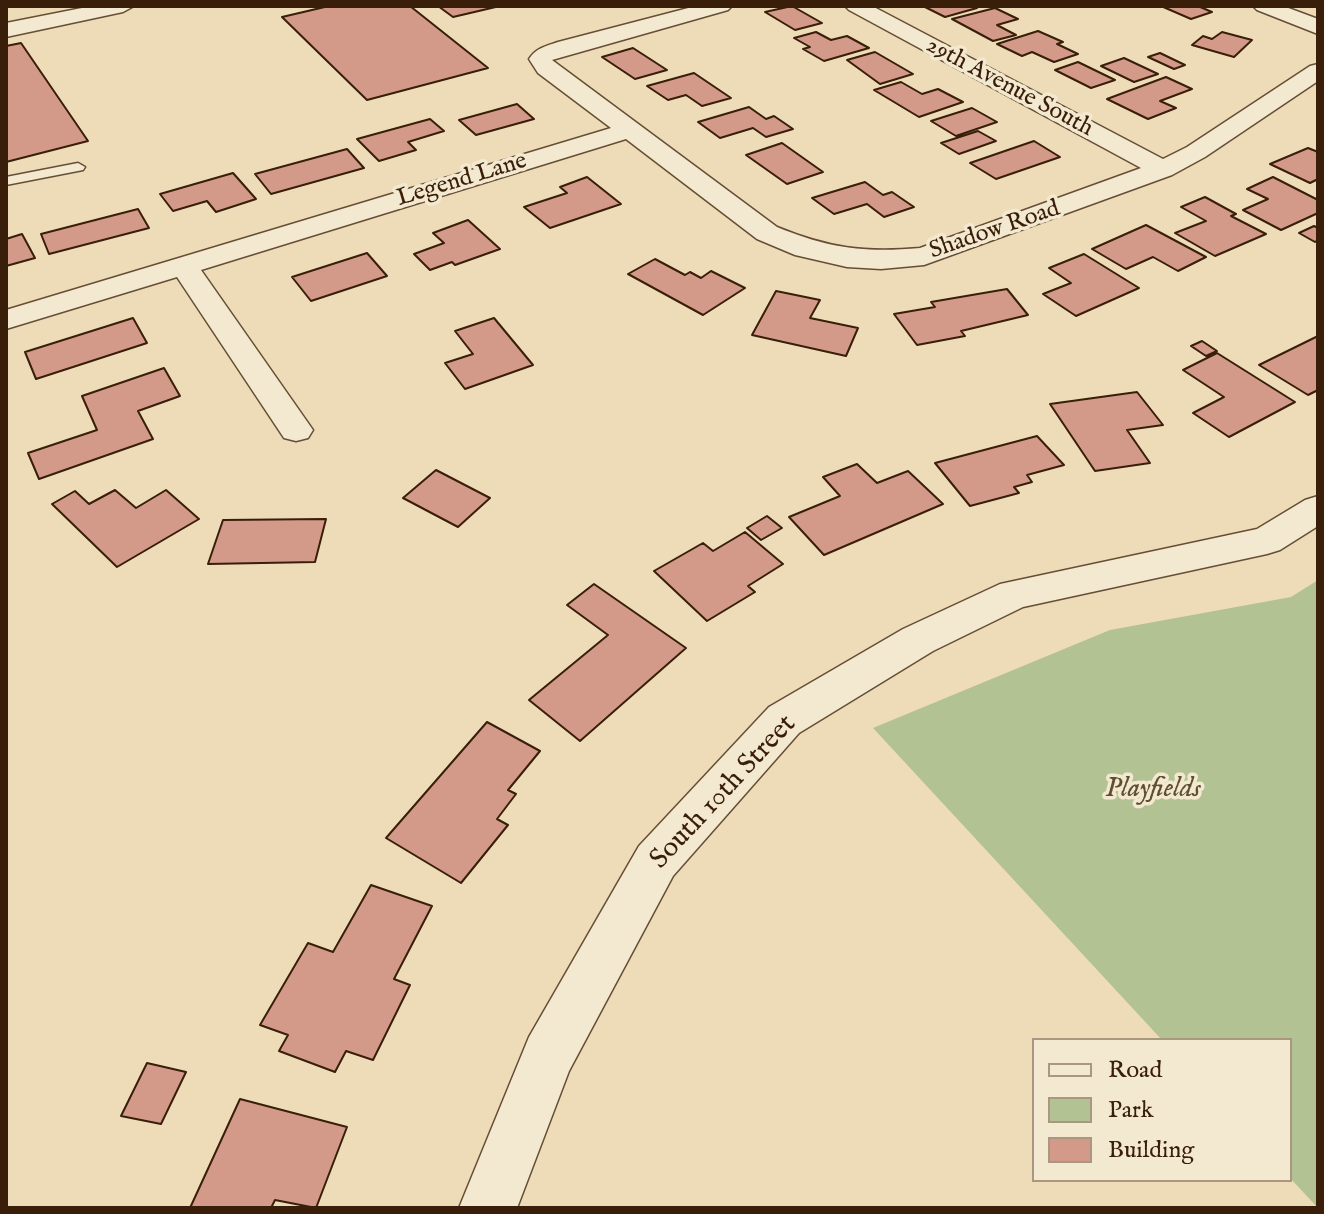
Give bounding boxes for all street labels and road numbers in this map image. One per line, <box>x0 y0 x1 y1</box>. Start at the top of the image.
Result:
street label: 29th Avenue South <box>920 32 1098 144</box>
street label: Legend Lane <box>394 148 530 214</box>
street label: Shadow Road <box>926 195 1064 267</box>
street label: South 10th Street <box>644 709 804 877</box>

